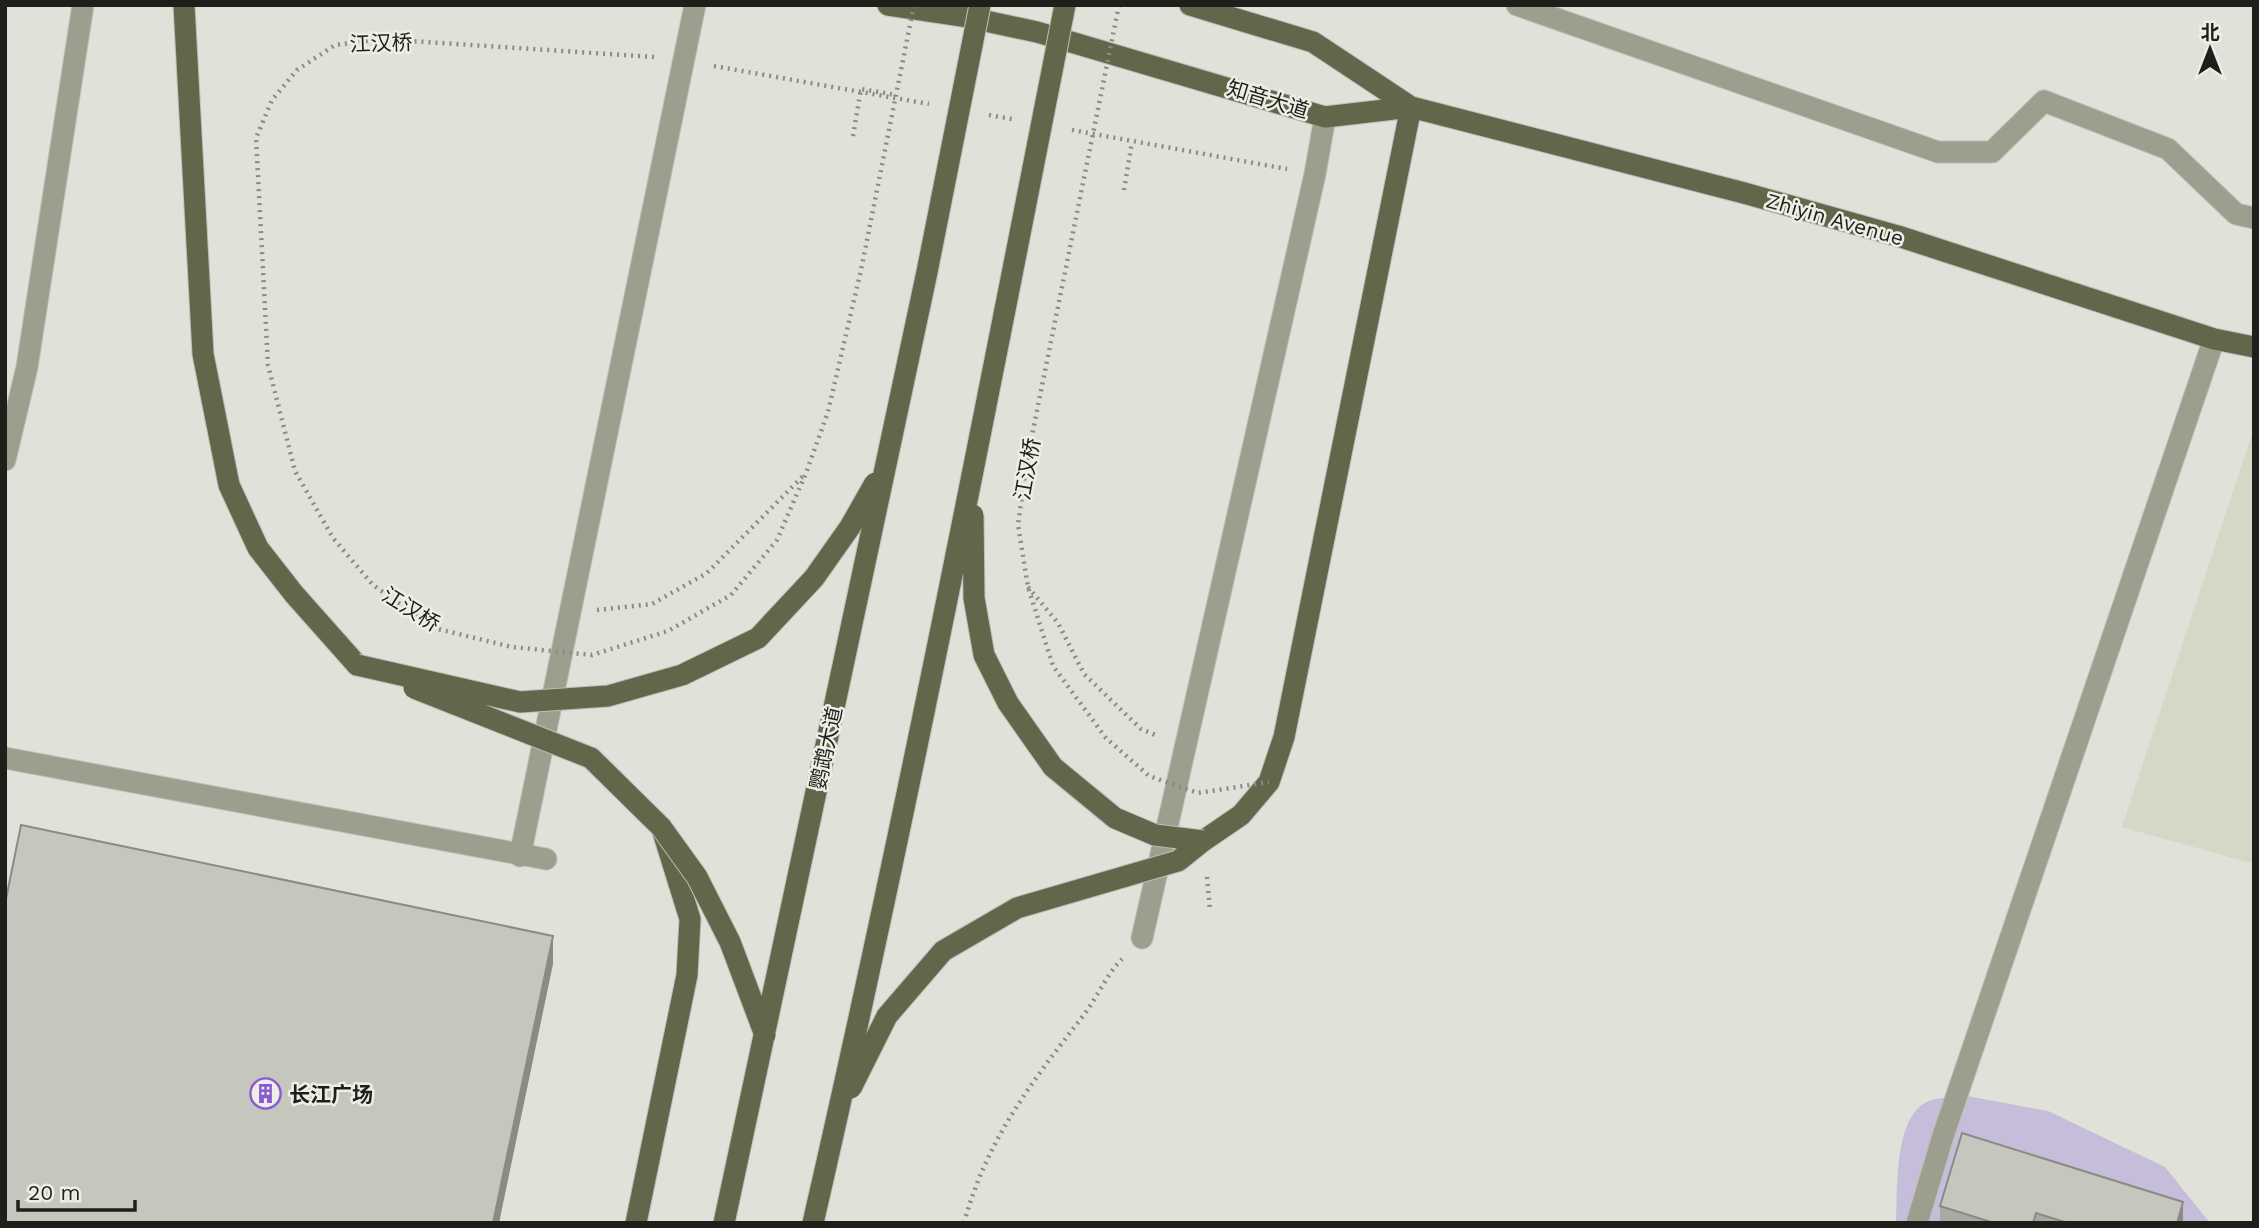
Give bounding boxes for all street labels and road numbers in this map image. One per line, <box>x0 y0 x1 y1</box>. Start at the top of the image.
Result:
street label: 江汉桥 <box>349 29 413 57</box>
street label: 知音大道 <box>1224 75 1312 123</box>
street label: Zhiyin Avenue <box>1763 187 1907 251</box>
street label: 江汉桥 <box>1009 436 1045 502</box>
street label: 江汉桥 <box>378 582 444 636</box>
street label: 鹦鹉大道 <box>805 704 847 792</box>

